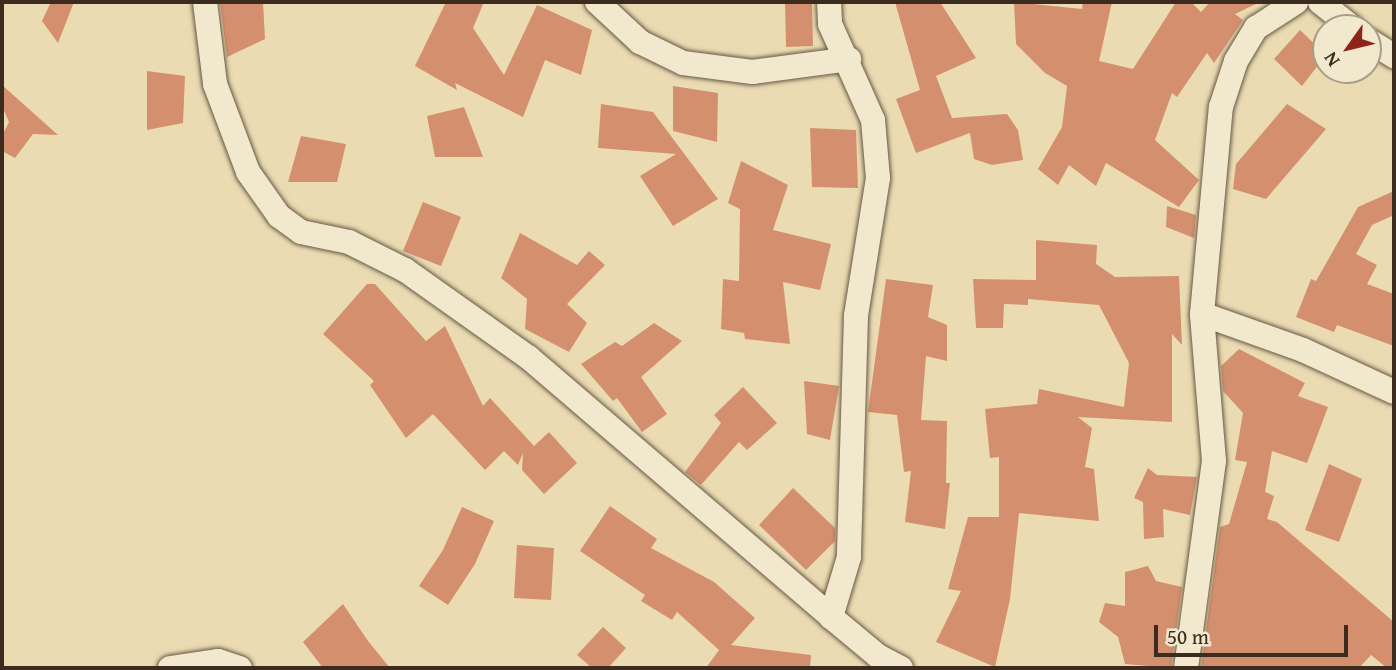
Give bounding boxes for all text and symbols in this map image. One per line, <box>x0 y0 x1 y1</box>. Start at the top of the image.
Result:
north arrow <box>1312 14 1382 84</box>
text: N <box>1316 47 1346 73</box>
scale bar <box>1158 610 1352 654</box>
text: 50 m <box>1167 621 1209 652</box>

